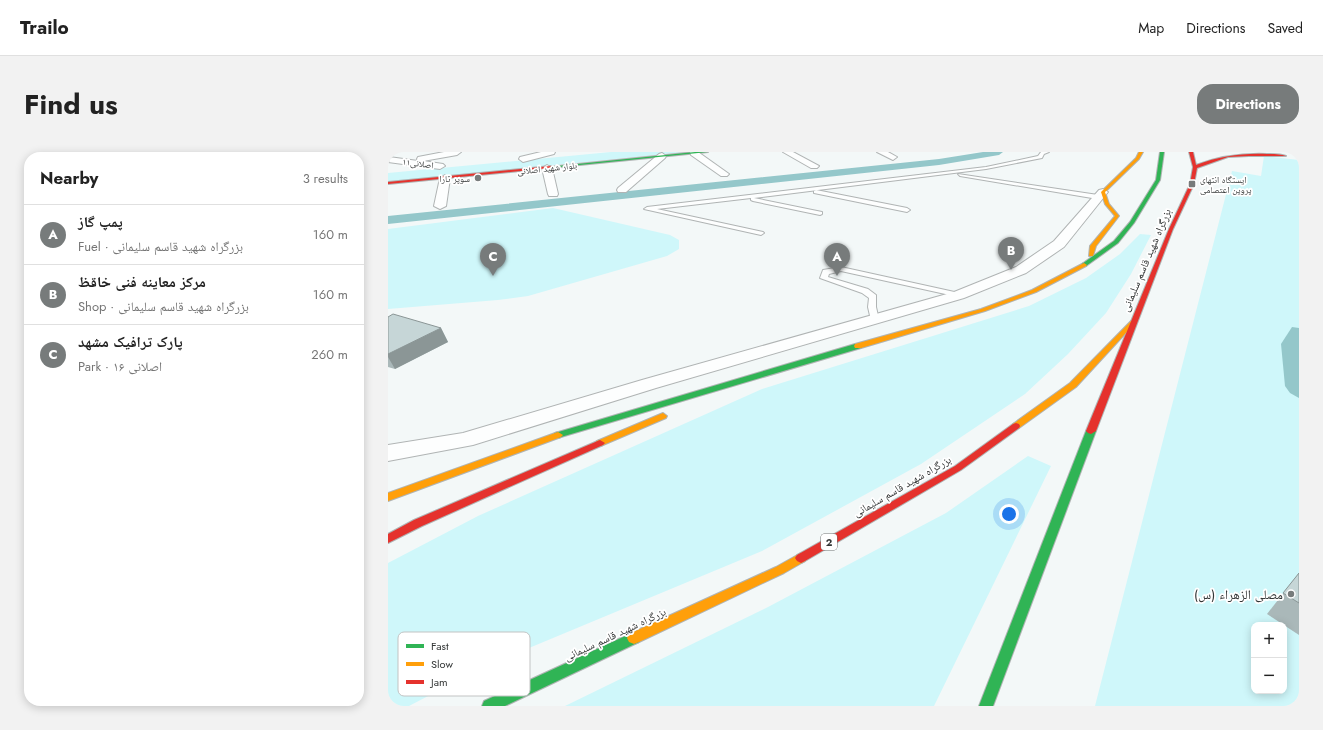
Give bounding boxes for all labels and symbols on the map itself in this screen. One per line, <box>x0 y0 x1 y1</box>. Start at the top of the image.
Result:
street label: اصلانی۱۱ <box>402 155 434 171</box>
street label: بلوار شهید اصلانی <box>516 158 578 178</box>
place label: سوپر تارا <box>439 172 470 185</box>
marker: سوپر تارا <box>473 173 483 183</box>
place label: ایستگاه انتهای پروین اعتصامی <box>1200 173 1252 196</box>
marker: ایستگاه انتهای پروین اعتصامی <box>1187 179 1197 189</box>
street label: بزرگراه شهید قاسم سلیمانی <box>1117 206 1175 314</box>
pin: B <box>998 237 1024 270</box>
pin: C <box>480 243 506 276</box>
pin: A <box>824 243 850 276</box>
street label: بزرگراه شهید قاسم سلیمانی <box>850 451 954 521</box>
your location <box>999 504 1019 524</box>
road number: 2 <box>821 534 837 550</box>
place label: مصلی الزهراء (س) <box>1194 585 1283 604</box>
marker: مصلی الزهراء (س) <box>1286 589 1296 599</box>
street label: بزرگراه شهید قاسم سلیمانی <box>562 603 668 665</box>
legend <box>398 632 530 696</box>
text: Fast <box>431 638 449 654</box>
text: Slow <box>431 656 453 672</box>
text: Jam <box>429 674 448 690</box>

